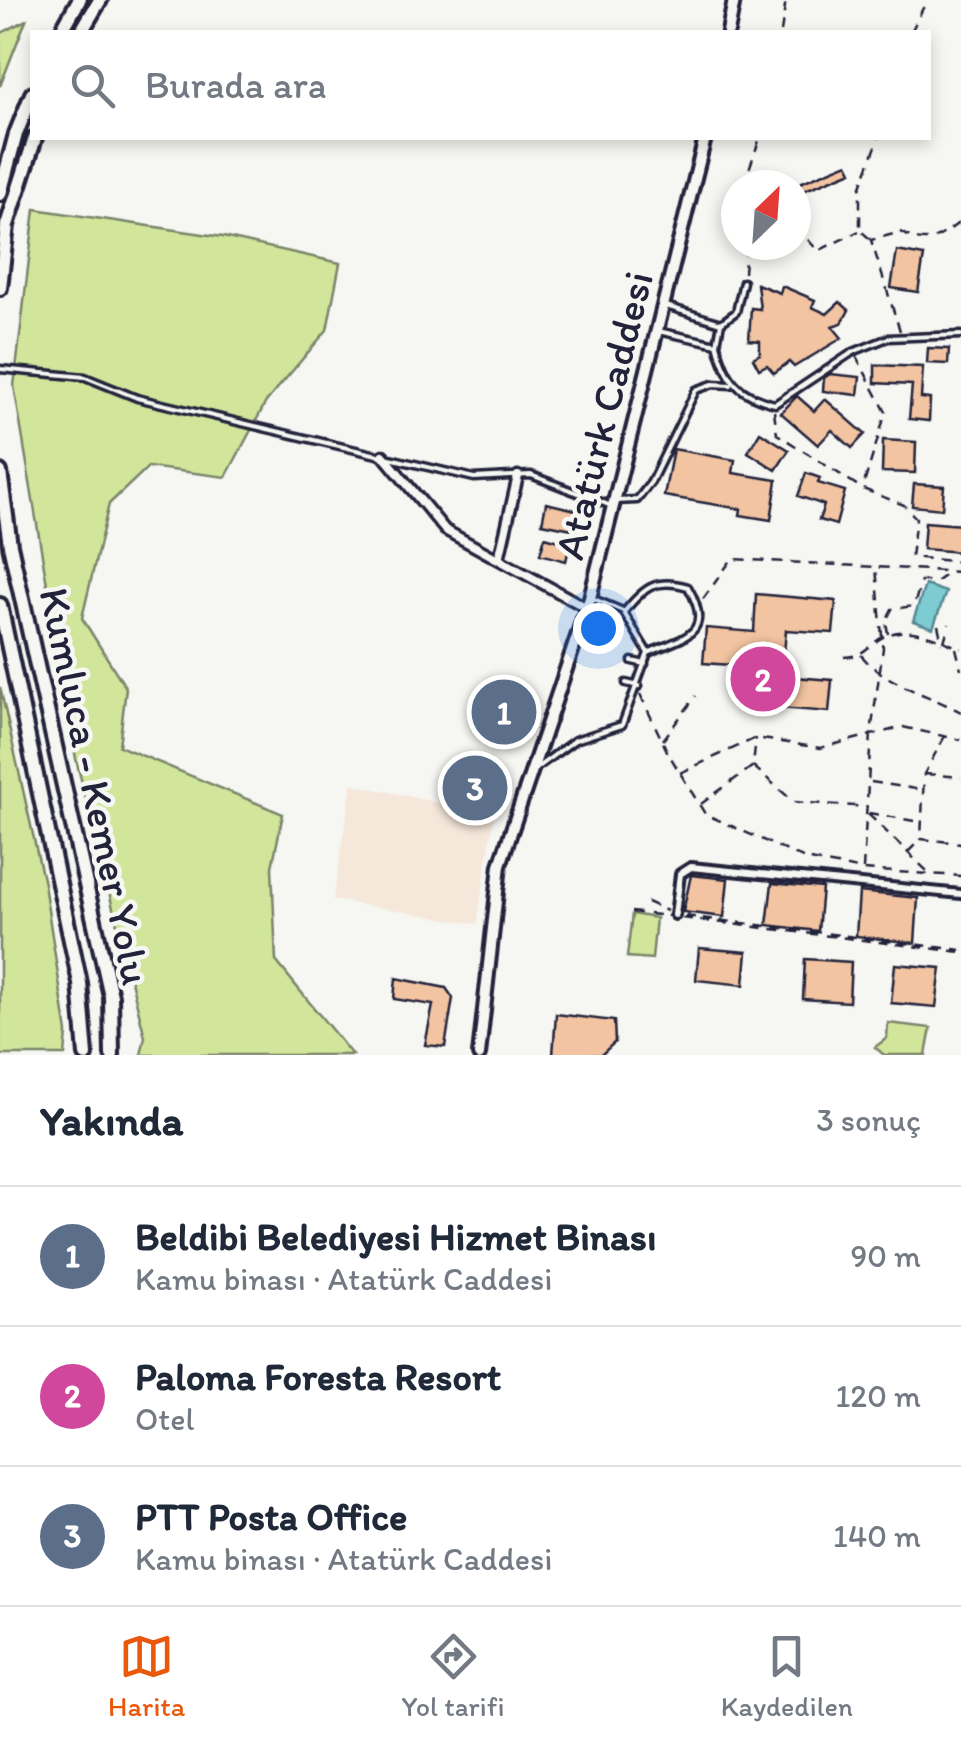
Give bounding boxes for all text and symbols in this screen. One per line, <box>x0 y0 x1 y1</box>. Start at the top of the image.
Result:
search box <box>30 30 931 140</box>
icon: search <box>65 58 120 113</box>
text: Burada ara <box>145 62 327 108</box>
north arrow <box>721 170 811 260</box>
street label: Atatürk Caddesi <box>543 266 664 564</box>
street label: Kumluca - Kemer Yolu <box>29 583 162 989</box>
your location <box>573 603 624 654</box>
pin: 2 <box>730 642 796 716</box>
pin: 1 <box>472 674 536 750</box>
pin: 3 <box>442 750 508 826</box>
text: Yakında <box>40 1095 183 1146</box>
text: 3 sonuç <box>816 1101 921 1139</box>
text: Beldibi Belediyesi Hizmet Binası <box>135 1214 657 1260</box>
text: 1 <box>65 1237 80 1275</box>
text: 90 m <box>850 1237 921 1275</box>
text: Kamu binası · Atatürk Caddesi <box>135 1260 552 1298</box>
text: Paloma Foresta Resort <box>135 1354 501 1400</box>
text: 2 <box>64 1377 81 1415</box>
text: 120 m <box>835 1377 921 1415</box>
text: Otel <box>135 1400 195 1438</box>
text: PTT Posta Office <box>135 1494 407 1540</box>
text: 3 <box>64 1517 81 1555</box>
text: 140 m <box>833 1517 921 1555</box>
text: Kamu binası · Atatürk Caddesi <box>135 1540 552 1578</box>
tab: Harita <box>108 1629 185 1723</box>
tab: Yol tarifi <box>402 1629 504 1723</box>
tab: Kaydedilen <box>721 1629 853 1723</box>

